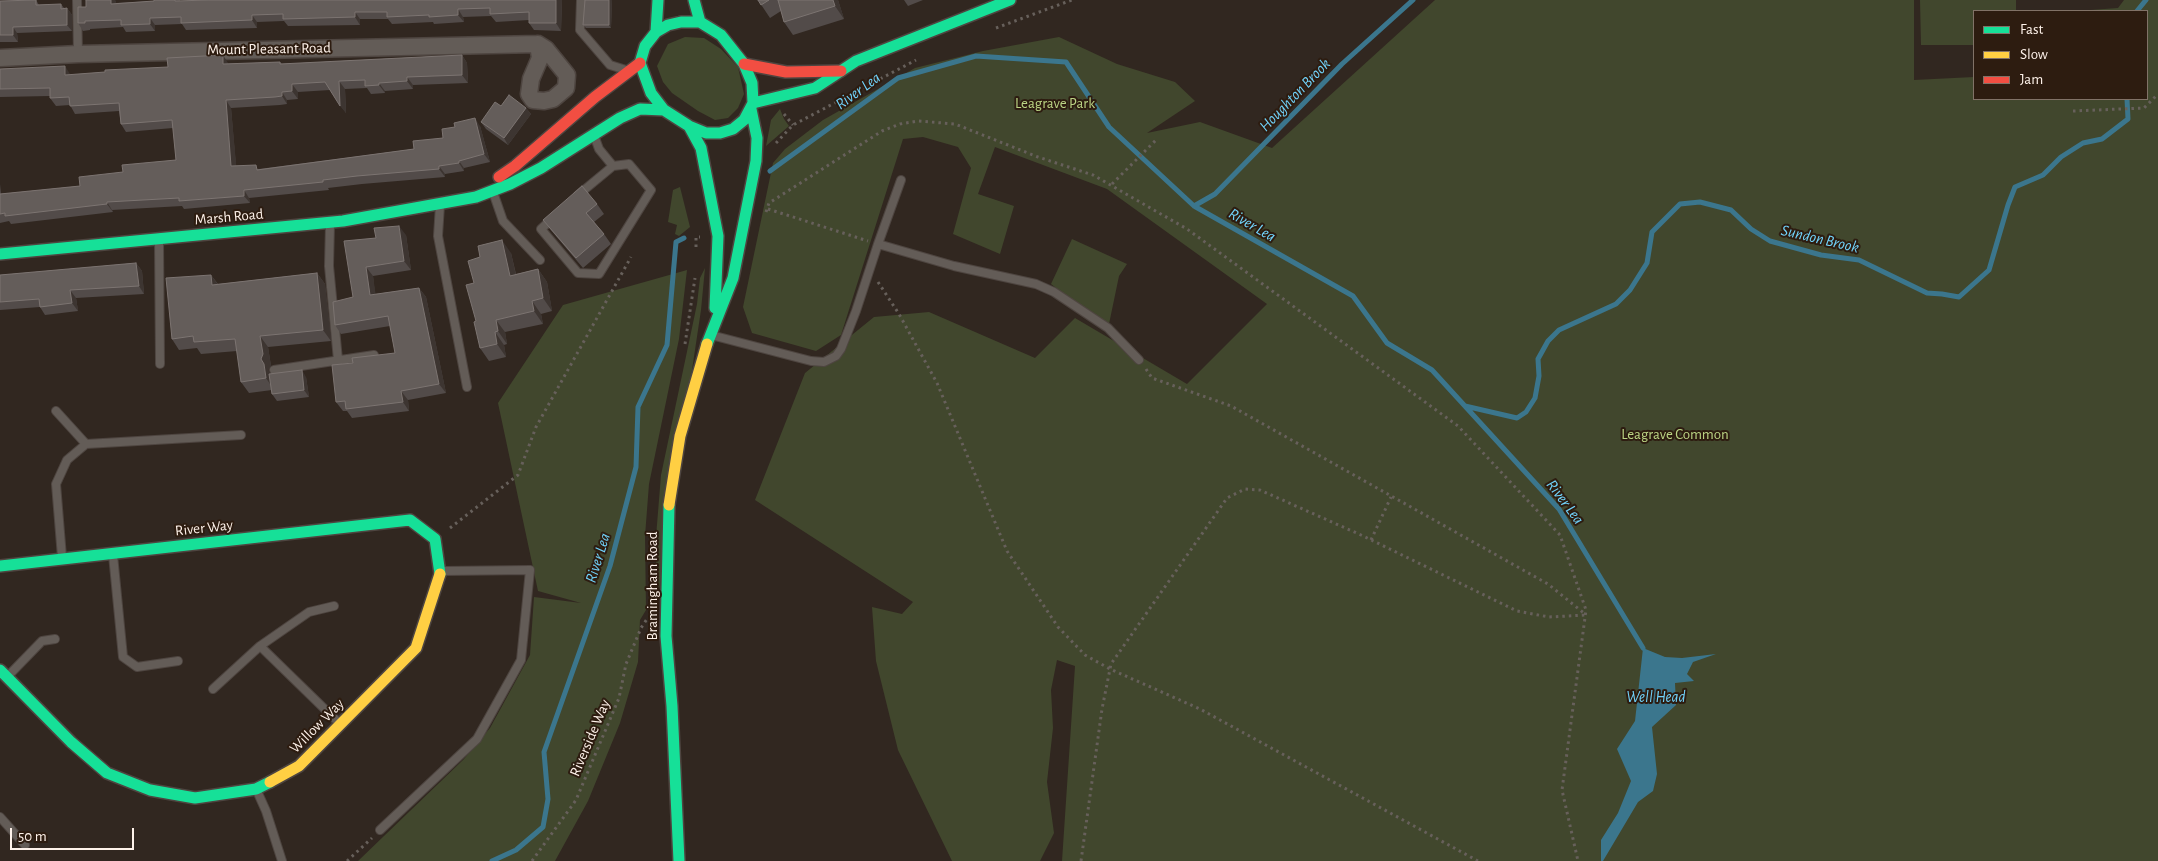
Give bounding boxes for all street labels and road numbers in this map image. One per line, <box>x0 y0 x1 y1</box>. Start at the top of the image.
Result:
street label: Mount Pleasant Road <box>207 39 331 59</box>
street label: Marsh Road <box>194 205 264 229</box>
street label: River Way <box>174 516 234 540</box>
street label: Bramingham Road <box>643 532 661 640</box>
street label: Willow Way <box>286 695 348 757</box>
street label: Riverside Way <box>566 697 614 779</box>

